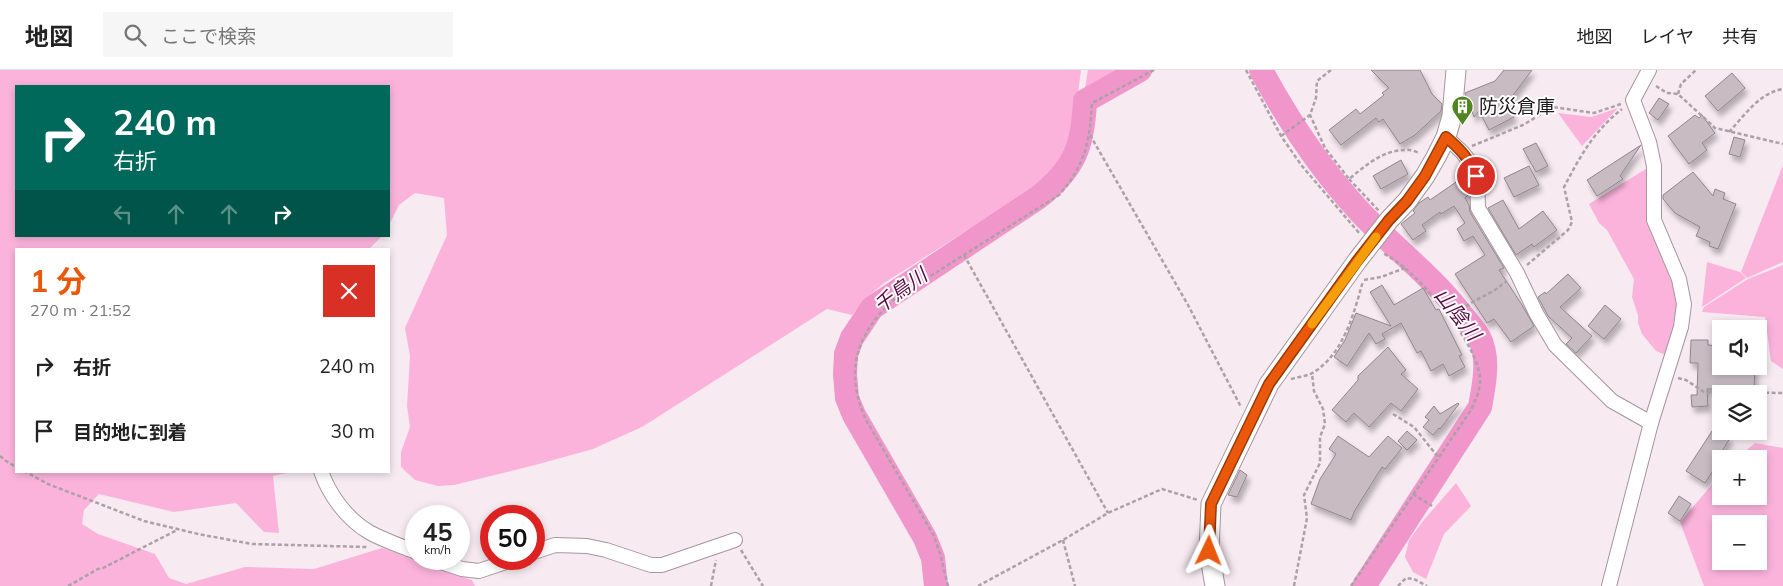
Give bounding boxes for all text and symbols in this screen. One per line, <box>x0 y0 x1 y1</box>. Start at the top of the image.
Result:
search box <box>103 12 453 57</box>
text: 地図 <box>25 21 73 51</box>
icon: search <box>121 21 149 49</box>
text: ここで検索 <box>161 24 256 48</box>
text: 地図 <box>1577 25 1613 48</box>
text: レイヤ <box>1641 25 1694 48</box>
text: 共有 <box>1722 25 1758 48</box>
building icon: 防災倉庫 <box>1451 94 1475 125</box>
place label: 防災倉庫 <box>1479 94 1555 118</box>
text: 240 m <box>113 100 217 144</box>
icon: right <box>30 105 95 170</box>
text: 右折 <box>113 147 157 175</box>
pin <box>1455 155 1497 197</box>
icon: arrive <box>1462 162 1490 190</box>
icon: left <box>109 200 137 228</box>
icon: ahead <box>162 200 190 228</box>
icon: ahead <box>215 200 243 228</box>
icon: right <box>268 200 296 228</box>
water label: 千鳥川 <box>868 261 933 318</box>
text: 1 分 <box>30 262 86 300</box>
button: close <box>323 265 375 317</box>
water label: 山陰川 <box>1430 283 1488 347</box>
text: 270 m · 21:52 <box>30 300 131 320</box>
map controls <box>1712 320 1767 570</box>
button: sound <box>1712 320 1767 375</box>
icon: right <box>30 352 58 380</box>
text: 240 m <box>319 354 375 378</box>
text: 右折 <box>73 355 111 379</box>
button: layers <box>1712 385 1767 440</box>
icon: arrive <box>30 417 58 445</box>
text: 30 m <box>331 419 375 443</box>
text: 目的地に到着 <box>73 420 187 444</box>
button: + <box>1712 450 1767 505</box>
speed limit sign: 50 <box>480 505 545 570</box>
button: − <box>1712 515 1767 570</box>
text: 45 <box>422 516 453 547</box>
position arrow <box>1182 524 1234 576</box>
text: km/h <box>424 542 451 557</box>

